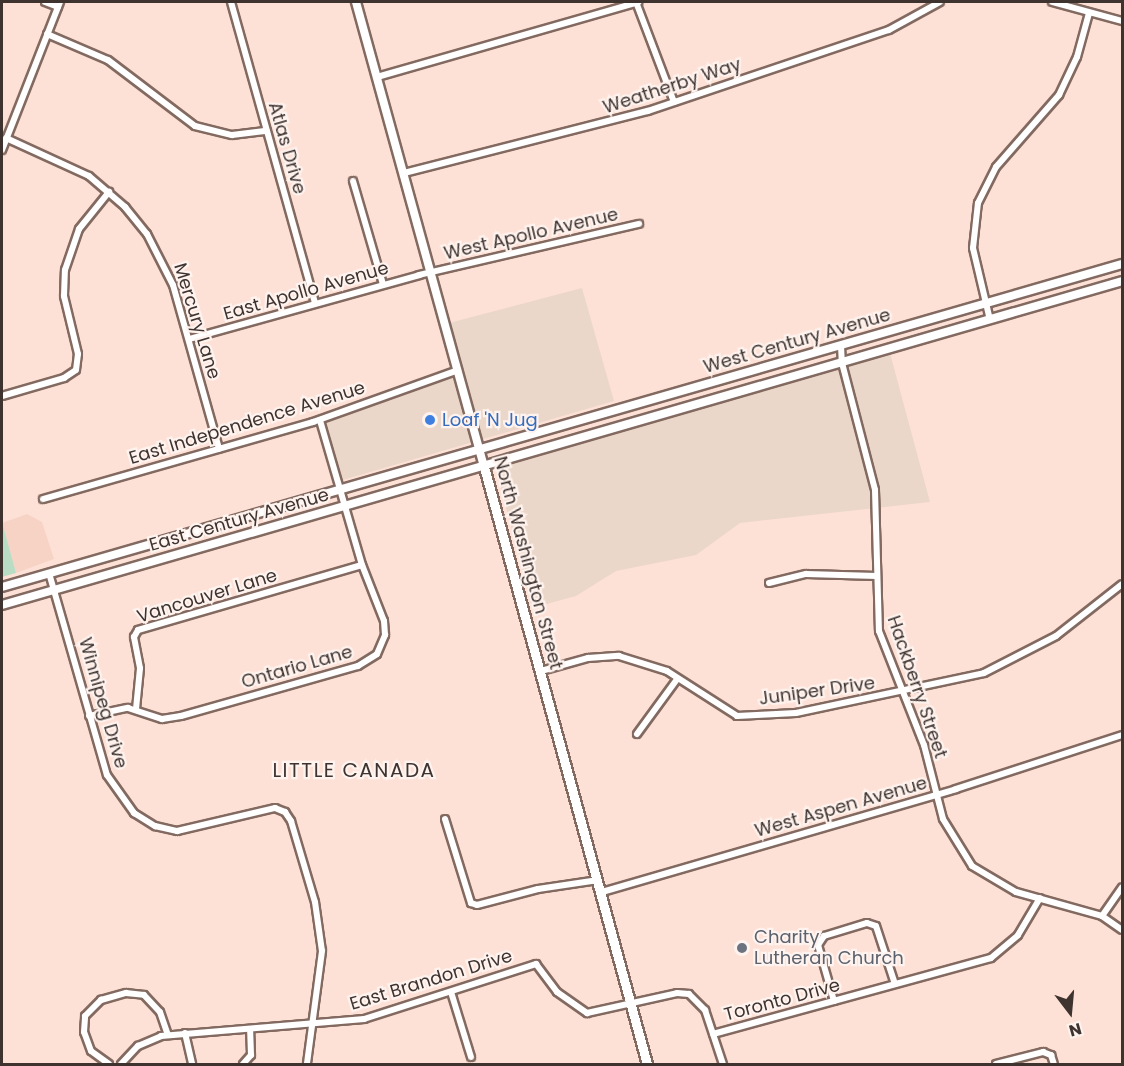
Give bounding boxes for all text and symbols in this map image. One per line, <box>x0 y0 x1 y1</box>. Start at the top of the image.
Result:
street label: Weatherby Way <box>600 54 744 118</box>
street label: Atlas Drive <box>264 100 310 196</box>
street label: West Apollo Avenue <box>442 203 620 265</box>
street label: East Apollo Avenue <box>221 257 391 325</box>
street label: Mercury Lane <box>169 260 225 382</box>
street label: West Century Avenue <box>701 304 893 378</box>
street label: East Independence Avenue <box>126 377 368 469</box>
place label: Loaf 'N Jug <box>442 409 538 431</box>
marker: Loaf 'N Jug <box>423 413 437 427</box>
street label: North Washington Street <box>489 454 567 672</box>
street label: East Century Avenue <box>147 484 331 556</box>
street label: Vancouver Lane <box>134 564 280 628</box>
street label: Hackberry Street <box>882 613 952 761</box>
street label: Winnipeg Drive <box>74 635 132 771</box>
street label: Ontario Lane <box>239 641 355 693</box>
street label: Juniper Drive <box>758 672 876 710</box>
district label: LITTLE CANADA <box>272 758 436 782</box>
street label: West Aspen Avenue <box>752 772 930 842</box>
place label: Charity Lutheran Church <box>754 927 904 970</box>
marker: Charity Lutheran Church <box>735 941 749 955</box>
street label: East Brandon Drive <box>347 945 515 1015</box>
street label: Toronto Drive <box>722 974 842 1026</box>
north arrow <box>1040 982 1100 1042</box>
text: N <box>1066 1017 1084 1042</box>

